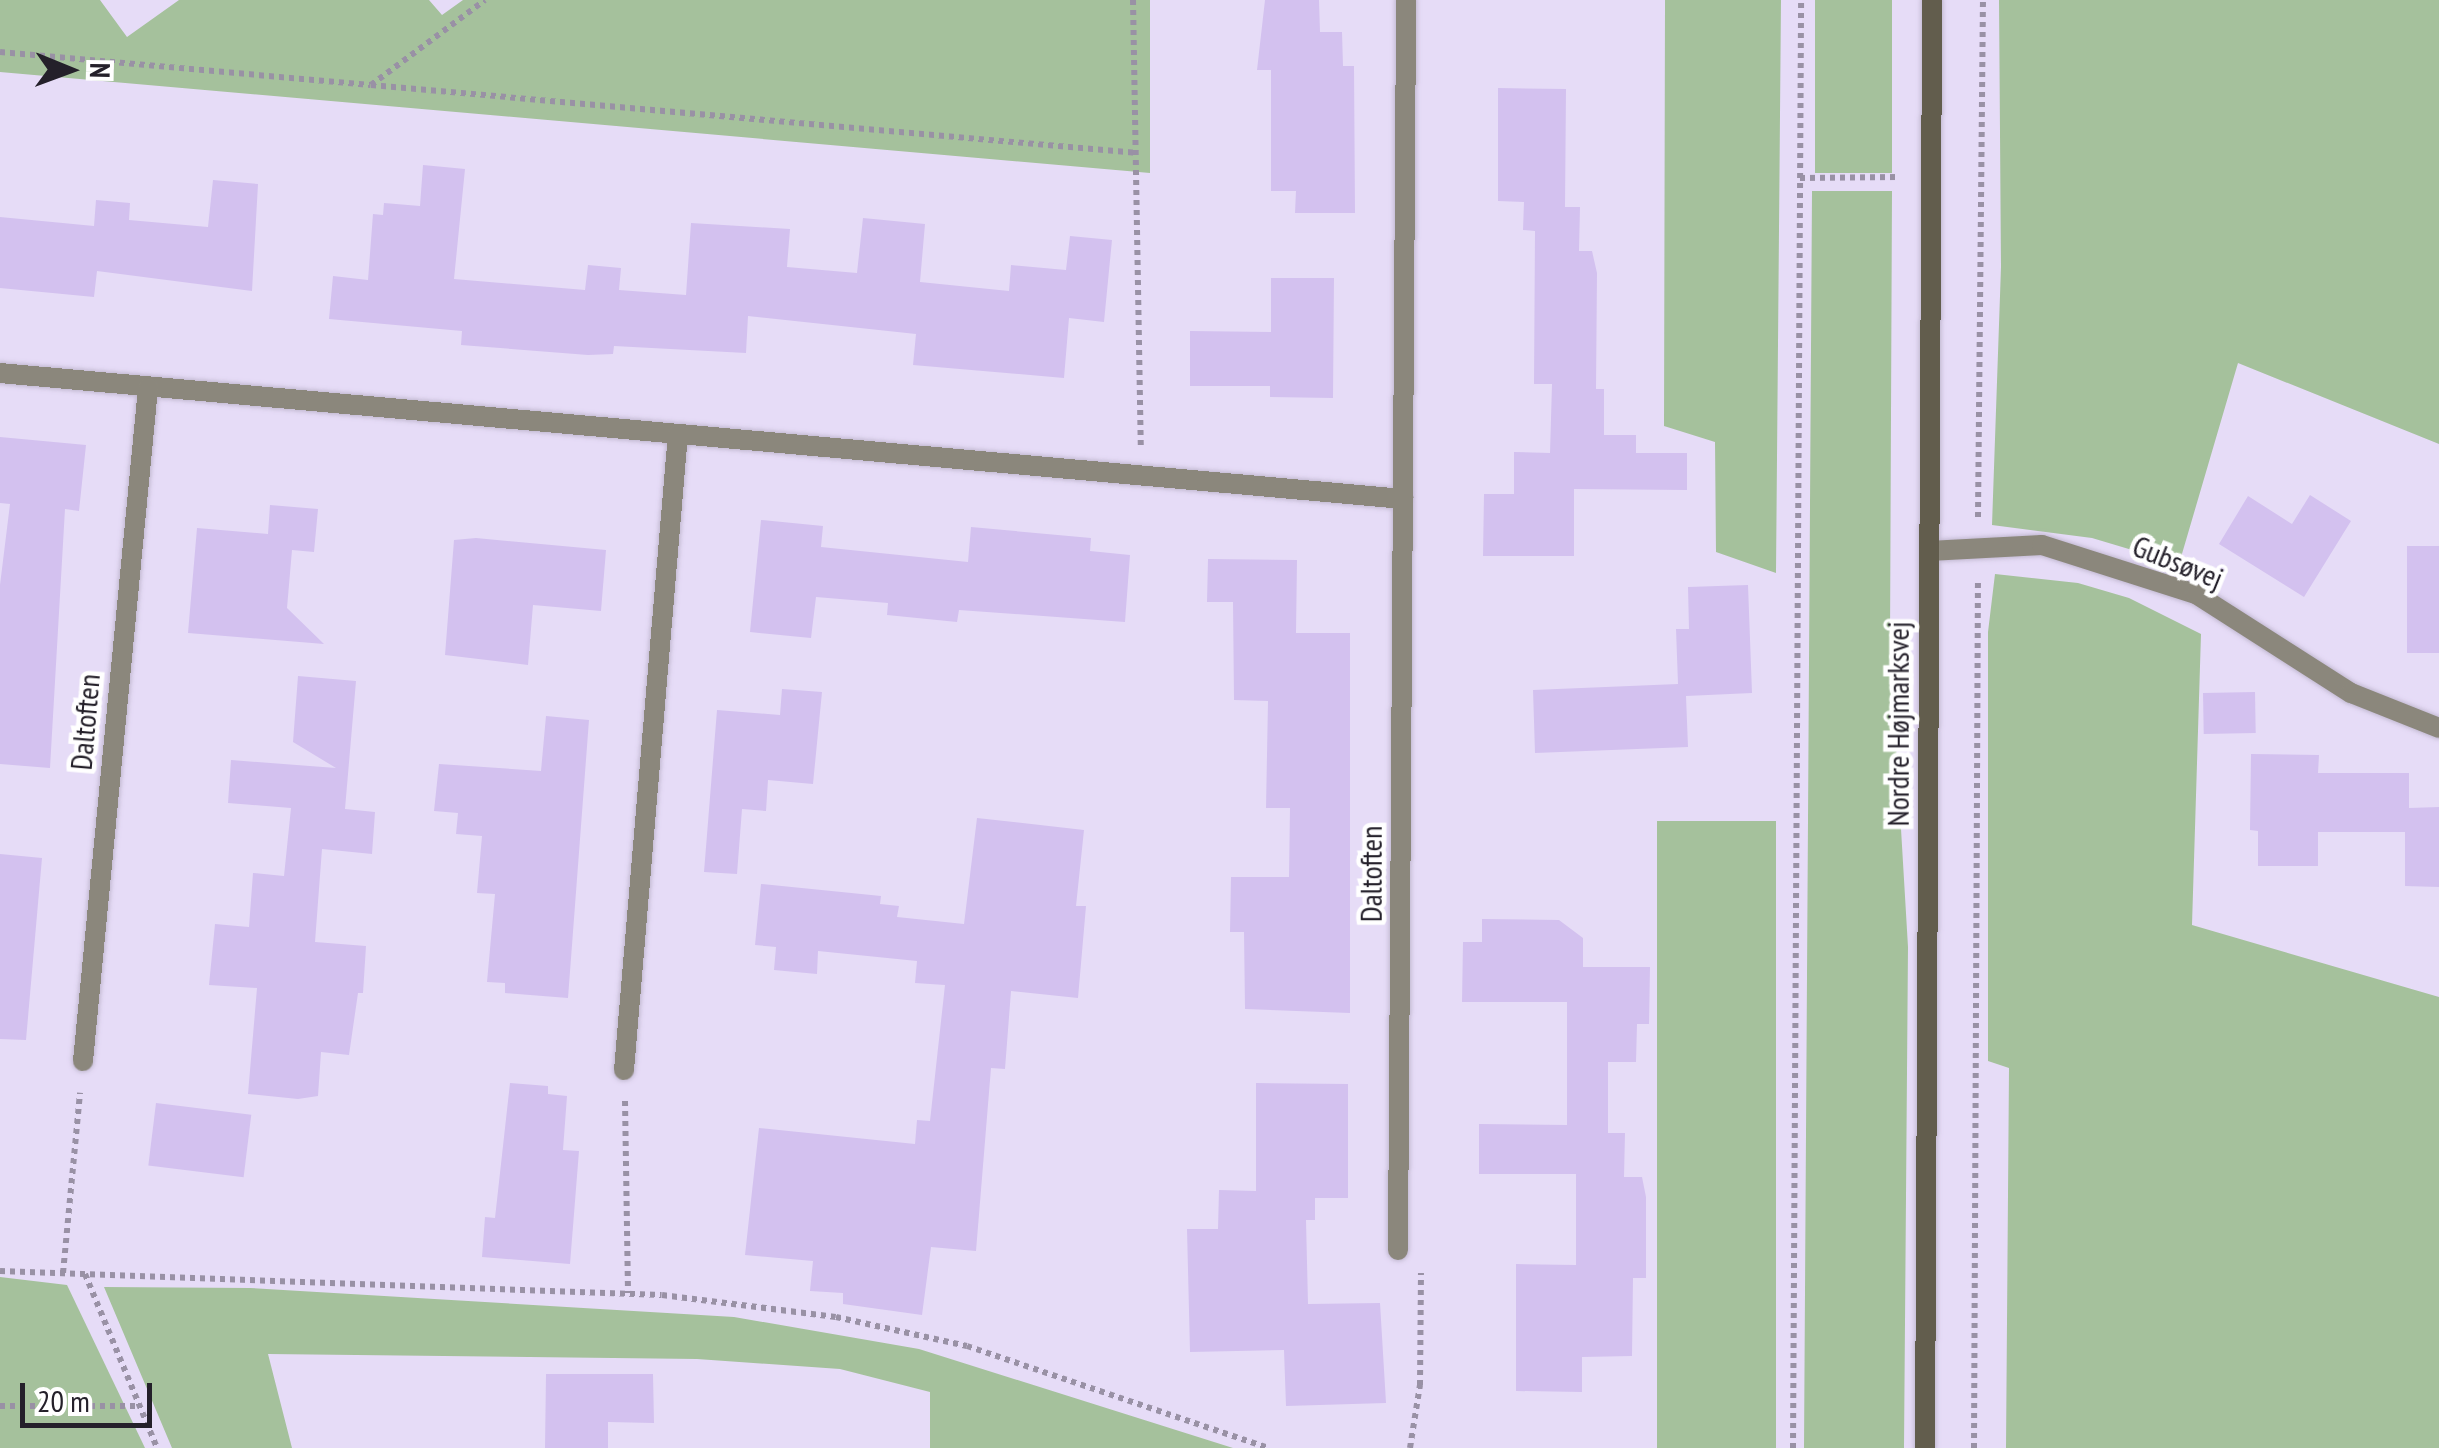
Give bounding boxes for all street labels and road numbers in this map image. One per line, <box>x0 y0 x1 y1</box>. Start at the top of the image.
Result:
street label: Gubsøvej <box>2128 528 2228 596</box>
street label: Nordre Højmarksvej <box>1880 622 1916 826</box>
street label: Daltoften <box>63 672 107 772</box>
street label: Daltoften <box>1353 826 1389 922</box>

